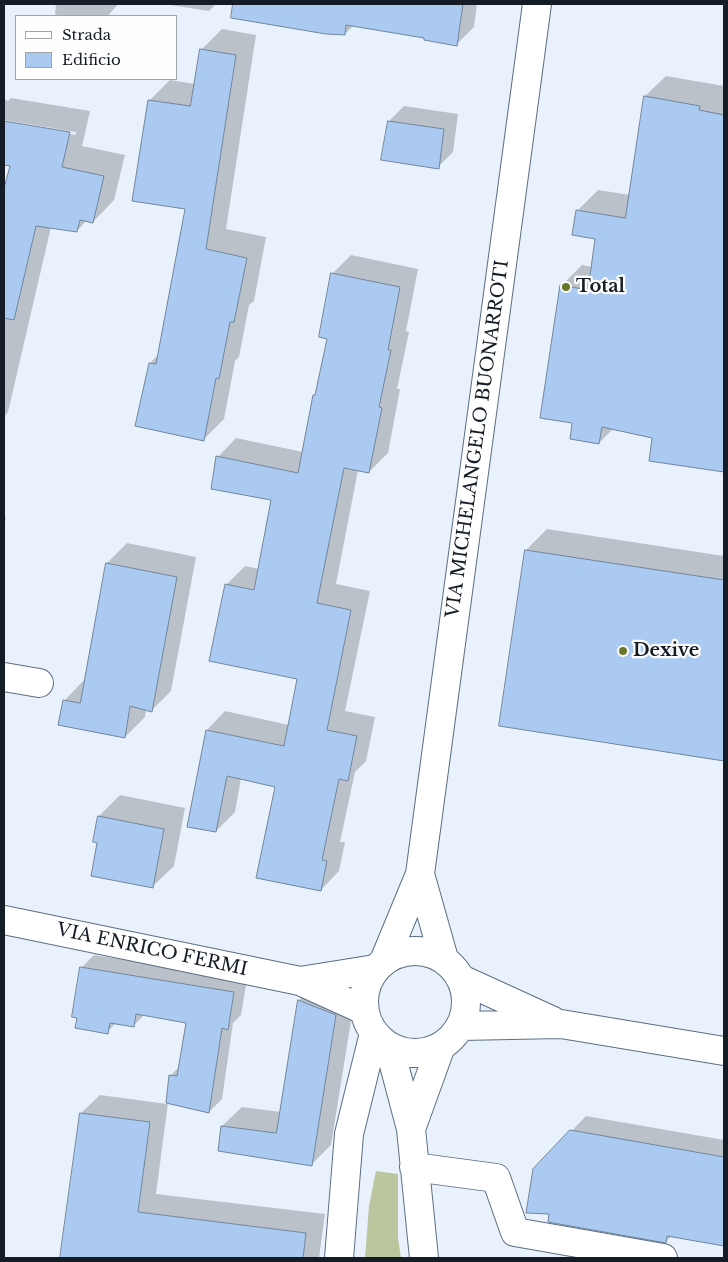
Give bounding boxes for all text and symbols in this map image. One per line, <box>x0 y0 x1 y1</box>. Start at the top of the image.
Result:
legend <box>15 15 178 80</box>
text: Strada <box>62 25 111 44</box>
text: Edificio <box>62 50 121 69</box>
street label: VIA MICHELANGELO BUONARROTI <box>442 259 514 619</box>
place label: Total <box>576 276 625 298</box>
marker: Total <box>560 281 572 293</box>
place label: Dexive <box>633 640 699 662</box>
marker: Dexive <box>617 645 629 657</box>
street label: VIA ENRICO FERMI <box>55 919 249 981</box>

